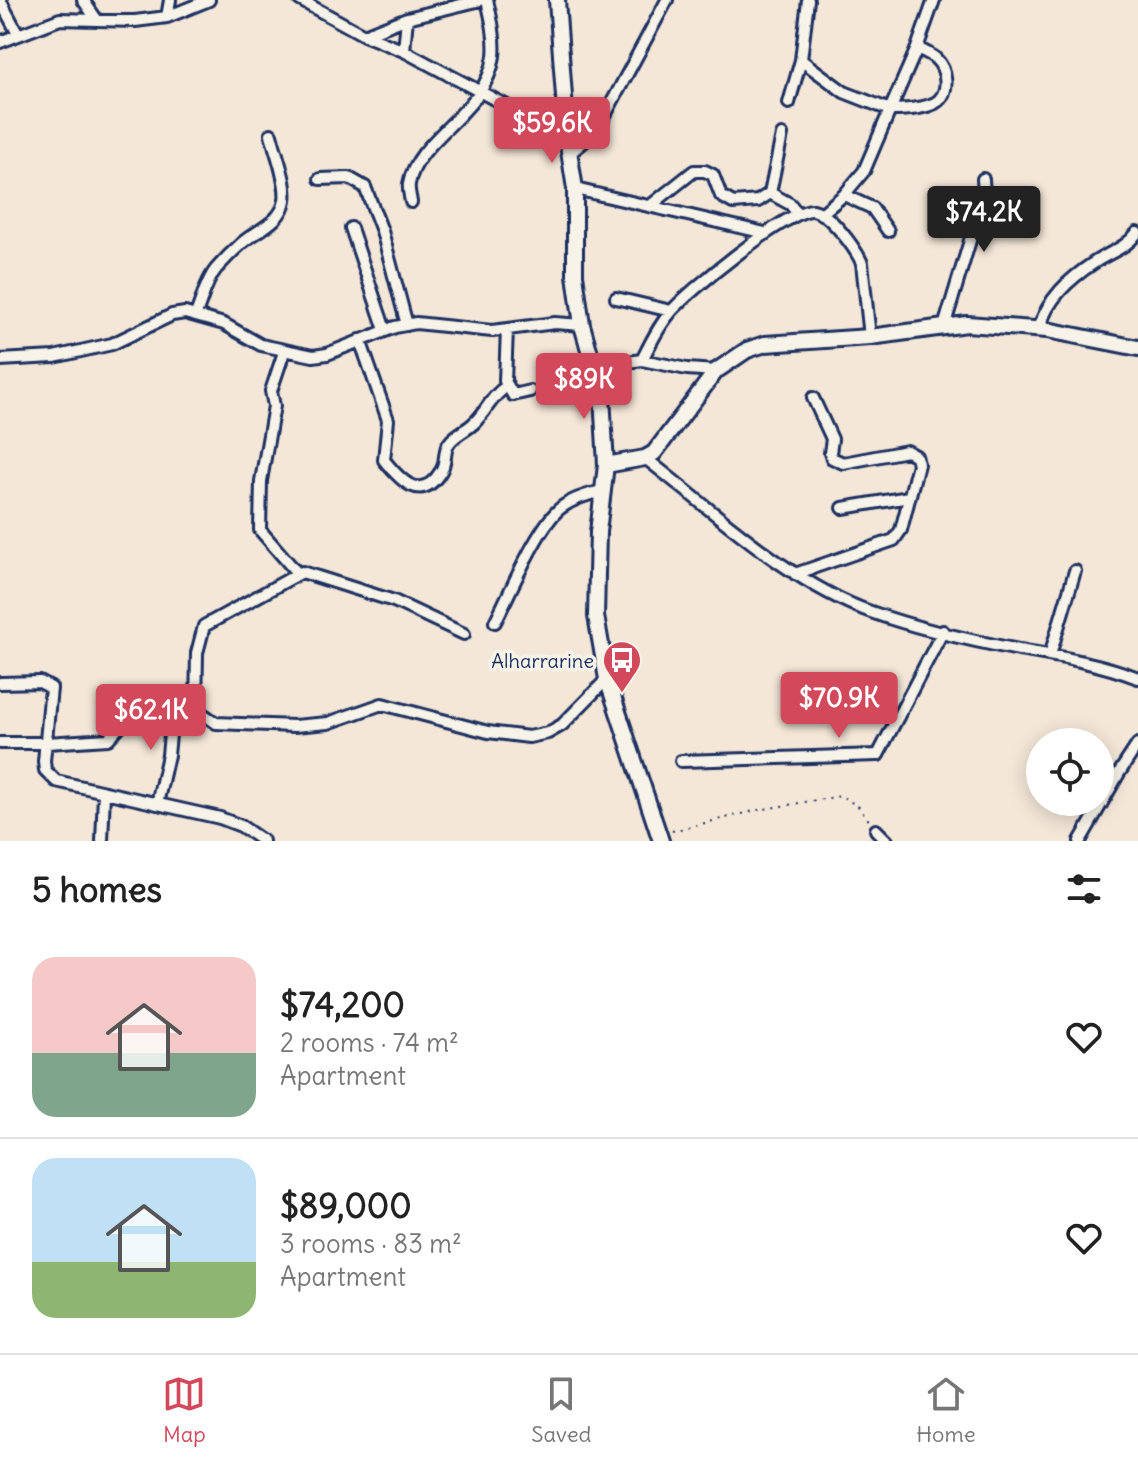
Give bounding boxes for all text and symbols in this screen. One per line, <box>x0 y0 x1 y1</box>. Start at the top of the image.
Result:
pin: $59.6K <box>487 97 617 165</box>
text: $59.6K <box>512 106 592 139</box>
pin: $74.2K <box>919 186 1049 254</box>
text: $74.2K <box>945 195 1023 228</box>
pin: $89K <box>537 353 631 421</box>
text: $89K <box>554 362 614 395</box>
bus stop icon: Alharrarine <box>601 639 643 694</box>
place label: Alharrarine <box>491 648 594 673</box>
pin: $70.9K <box>774 672 904 740</box>
text: $70.9K <box>799 681 879 714</box>
pin: $62.1K <box>86 684 216 752</box>
text: $62.1K <box>114 693 188 726</box>
map controls <box>1026 728 1114 816</box>
button: locate <box>1026 728 1114 816</box>
icon: filters <box>1062 867 1106 911</box>
text: 5 homes <box>32 868 162 911</box>
text: $74,200 <box>280 983 405 1026</box>
icon: home <box>96 989 192 1085</box>
icon: heart <box>1062 1015 1106 1059</box>
text: 2 rooms · 74 m² <box>280 1026 459 1059</box>
text: Apartment <box>280 1059 406 1092</box>
text: $89,000 <box>280 1184 412 1227</box>
icon: home <box>96 1190 192 1286</box>
icon: heart <box>1062 1216 1106 1260</box>
text: 3 rooms · 83 m² <box>280 1227 462 1260</box>
text: Apartment <box>280 1260 406 1293</box>
tab: Map <box>162 1372 206 1448</box>
tab: Saved <box>531 1372 591 1448</box>
tab: Home <box>916 1372 976 1448</box>

